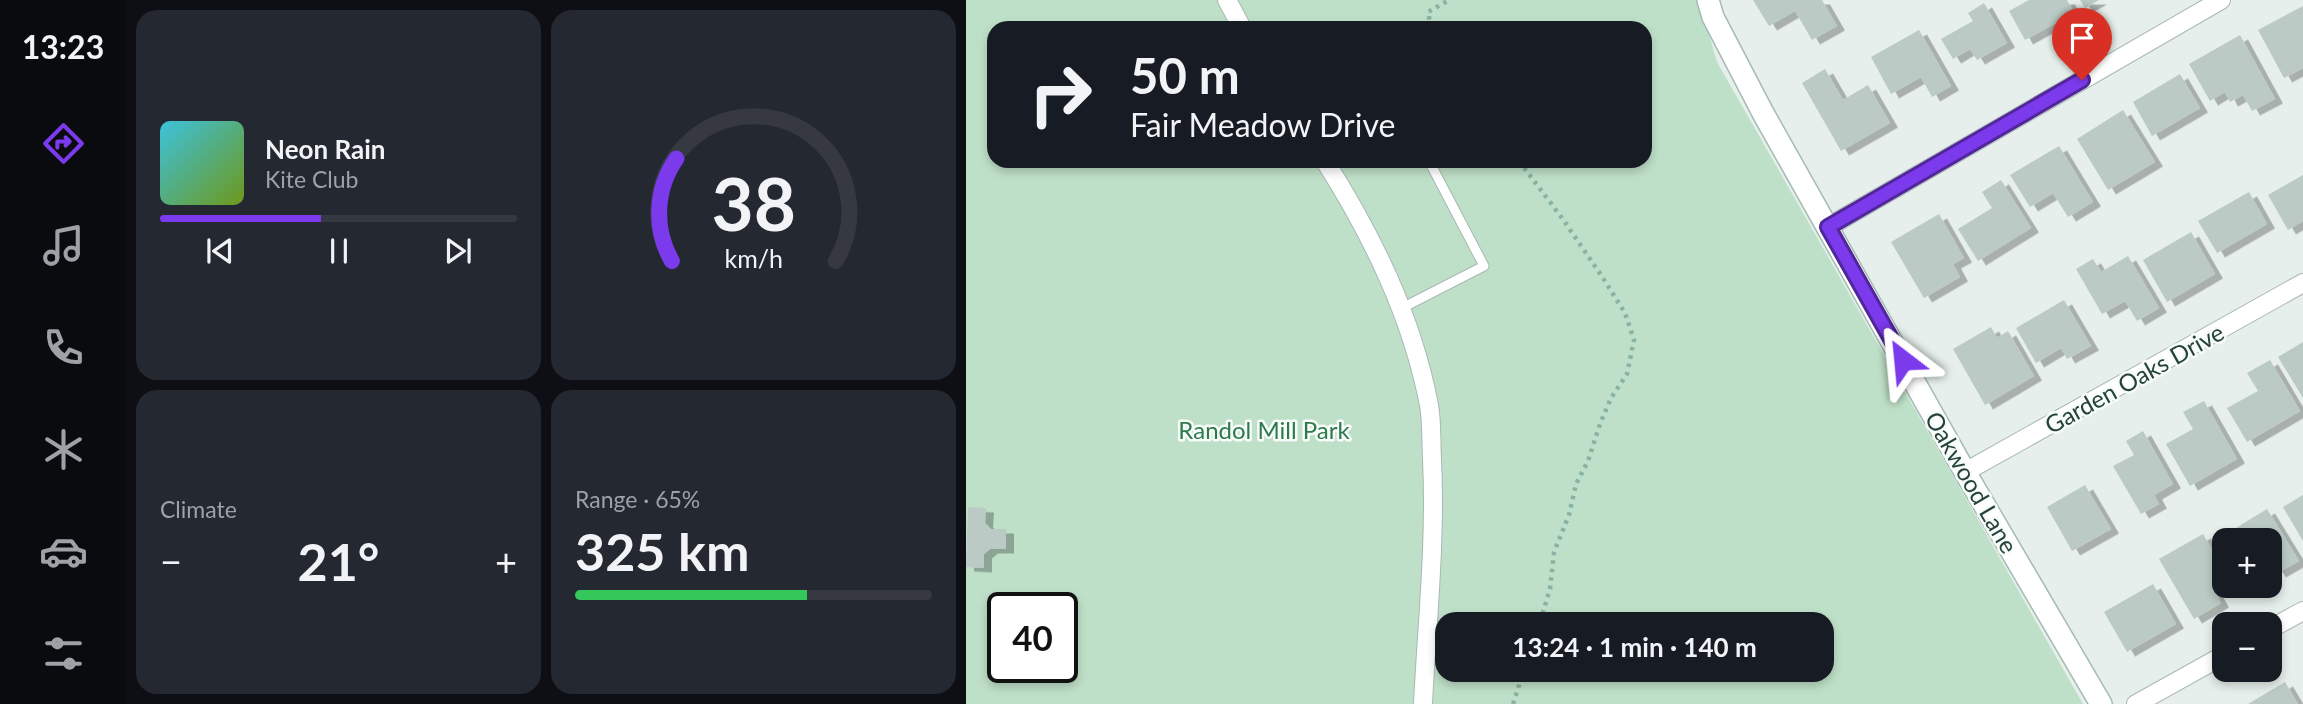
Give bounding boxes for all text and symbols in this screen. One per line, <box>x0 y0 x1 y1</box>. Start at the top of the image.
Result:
pin <box>2052 8 2112 80</box>
icon: arrive <box>2063 19 2101 57</box>
text: 13:23 <box>22 27 104 66</box>
text: 50 m <box>1130 46 1240 104</box>
icon: right <box>1015 49 1106 140</box>
text: Fair Meadow Drive <box>1130 105 1395 144</box>
icon: directions <box>39 119 88 168</box>
text: Neon Rain <box>265 133 385 165</box>
text: 38 <box>711 160 796 248</box>
text: Kite Club <box>265 165 358 193</box>
icon: music <box>39 221 88 270</box>
icon: previous <box>201 232 239 270</box>
icon: pause <box>320 232 358 270</box>
icon: next <box>439 232 477 270</box>
text: km/h <box>724 243 783 273</box>
street label: Garden Oaks Drive <box>2039 317 2229 439</box>
icon: phone <box>39 323 88 372</box>
position arrow <box>1866 323 1940 397</box>
street label: Oakwood Lane <box>1920 406 2024 558</box>
park label: Randol Mill Park <box>1178 415 1350 444</box>
icon: climate <box>39 425 88 474</box>
text: Range · 65% <box>575 485 700 513</box>
text: Climate <box>160 495 237 523</box>
text: 325 km <box>575 520 749 582</box>
icon: car <box>39 527 88 576</box>
map controls <box>2212 528 2282 682</box>
button: + <box>2212 528 2282 598</box>
text: 21° <box>298 530 379 592</box>
text: − <box>160 538 182 584</box>
text: + <box>495 538 517 584</box>
speed limit sign: 40 <box>987 592 1078 683</box>
button: − <box>2212 612 2282 682</box>
icon: filters <box>39 629 88 678</box>
text: 13:24 · 1 min · 140 m <box>1512 631 1757 663</box>

